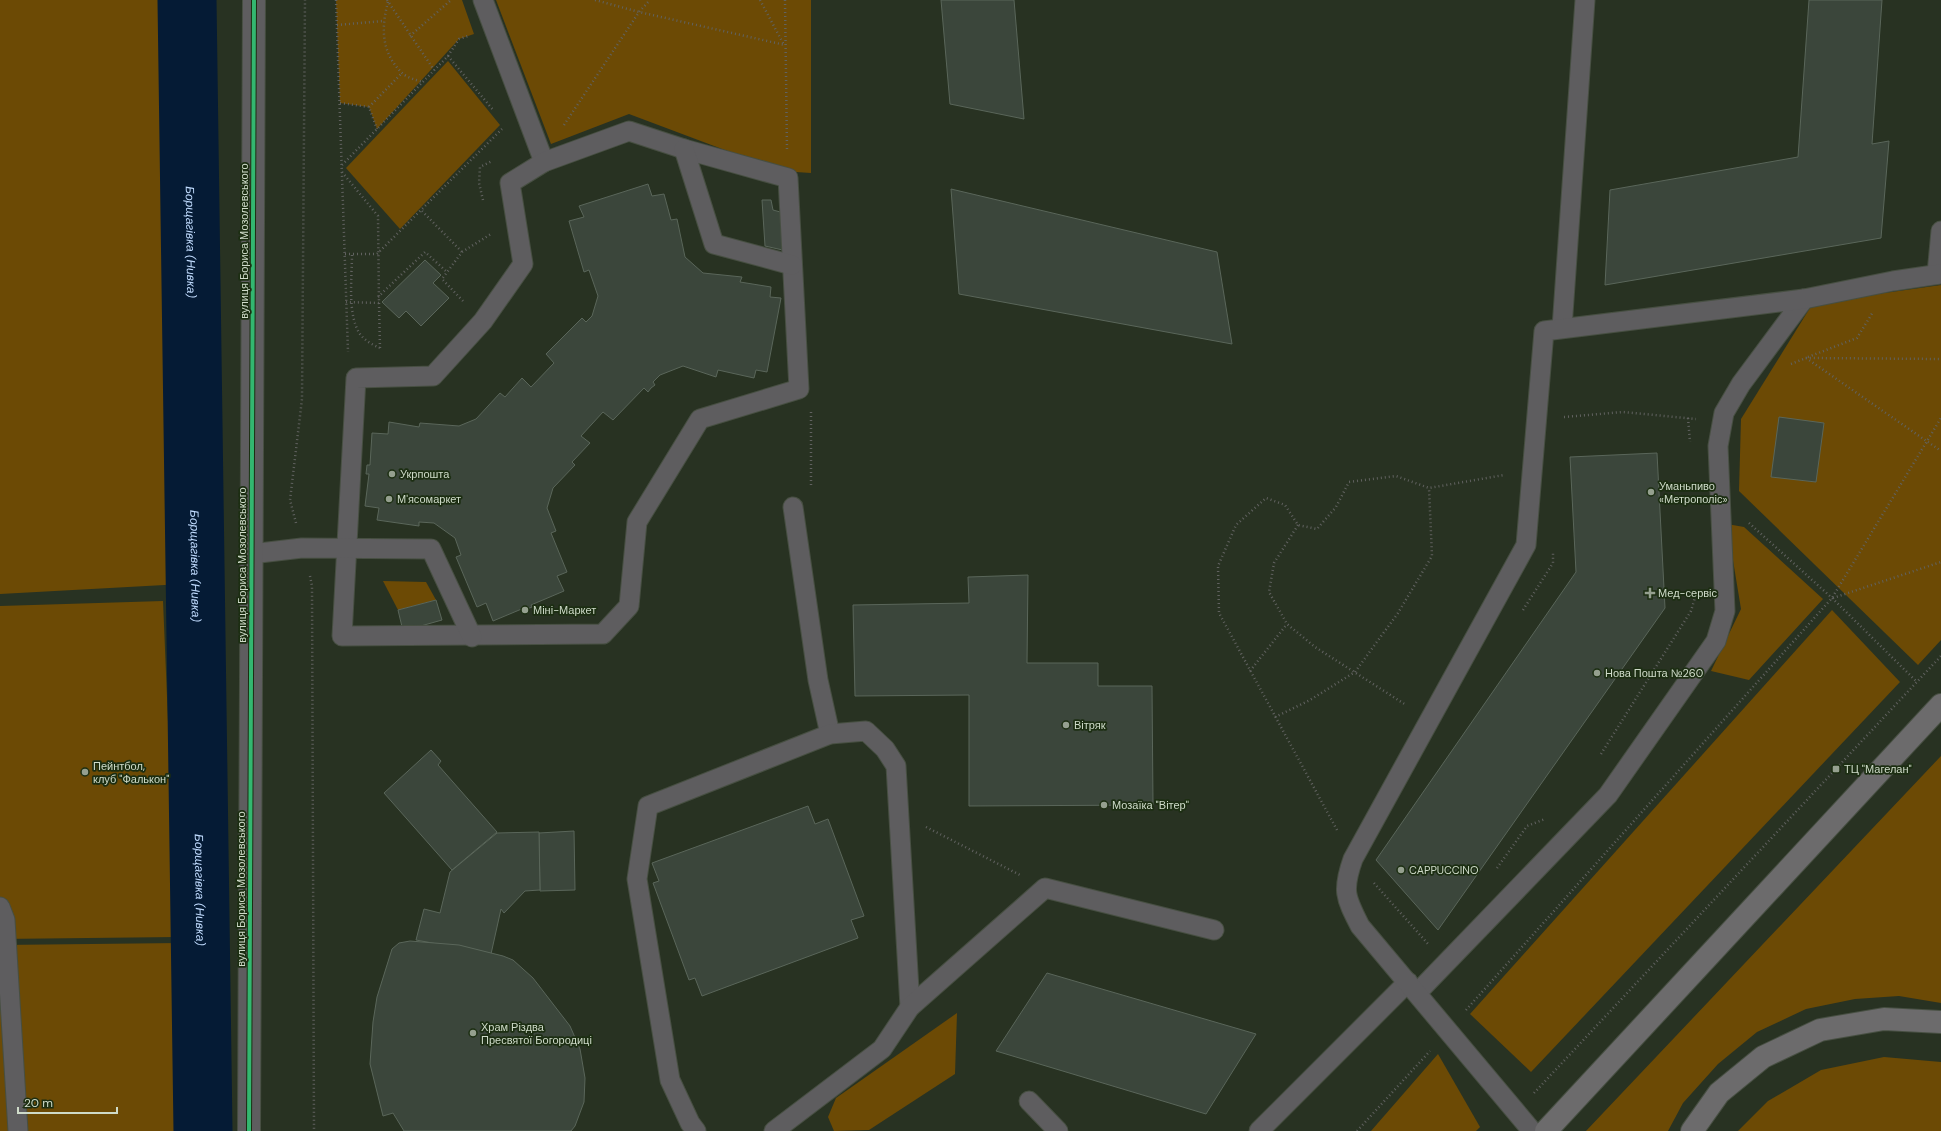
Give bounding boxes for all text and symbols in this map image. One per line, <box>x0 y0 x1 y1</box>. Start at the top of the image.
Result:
street label: вулиця Бориса Мозолевського <box>237 163 251 319</box>
water label: Борщагівка (Нивка) <box>182 186 199 298</box>
place label: Укрпошта <box>400 467 450 481</box>
marker: Укрпошта <box>387 469 397 479</box>
place label: Уманьпиво «Метрополіс» <box>1659 479 1727 506</box>
street label: вулиця Бориса Мозолевського <box>235 487 249 643</box>
marker: Уманьпиво «Метрополіс» <box>1646 487 1656 497</box>
place label: М'ясомаркет <box>397 492 461 506</box>
marker: М'ясомаркет <box>384 494 394 504</box>
water label: Борщагівка (Нивка) <box>186 510 204 622</box>
place label: Мед-сервіс <box>1658 586 1718 600</box>
marker: Мед-сервіс <box>1645 588 1655 598</box>
place label: Міні-Маркет <box>533 603 596 617</box>
marker: Міні-Маркет <box>520 605 530 615</box>
place label: Нова Пошта №260 <box>1605 666 1703 680</box>
marker: Нова Пошта №260 <box>1592 668 1602 678</box>
place label: Вітряк <box>1074 718 1106 732</box>
marker: Вітряк <box>1061 720 1071 730</box>
place label: Пейнтбол, клуб "Фалькон" <box>93 759 169 786</box>
place label: ТЦ "Магелан" <box>1844 762 1912 776</box>
marker: ТЦ "Магелан" <box>1831 764 1841 774</box>
marker: Пейнтбол, клуб "Фалькон" <box>80 767 90 777</box>
place label: Мозаїка "Вітер" <box>1112 798 1189 812</box>
marker: Мозаїка "Вітер" <box>1099 800 1109 810</box>
street label: вулиця Бориса Мозолевського <box>234 811 248 967</box>
water label: Борщагівка (Нивка) <box>191 834 208 946</box>
place label: CAPPUCCINO <box>1409 863 1478 877</box>
marker: CAPPUCCINO <box>1396 865 1406 875</box>
place label: Храм Різдва Пресвятої Богородиці <box>481 1020 592 1047</box>
marker: Храм Різдва Пресвятої Богородиці <box>468 1028 478 1038</box>
scale bar <box>18 1089 117 1115</box>
text: 20 m <box>24 1095 53 1111</box>

